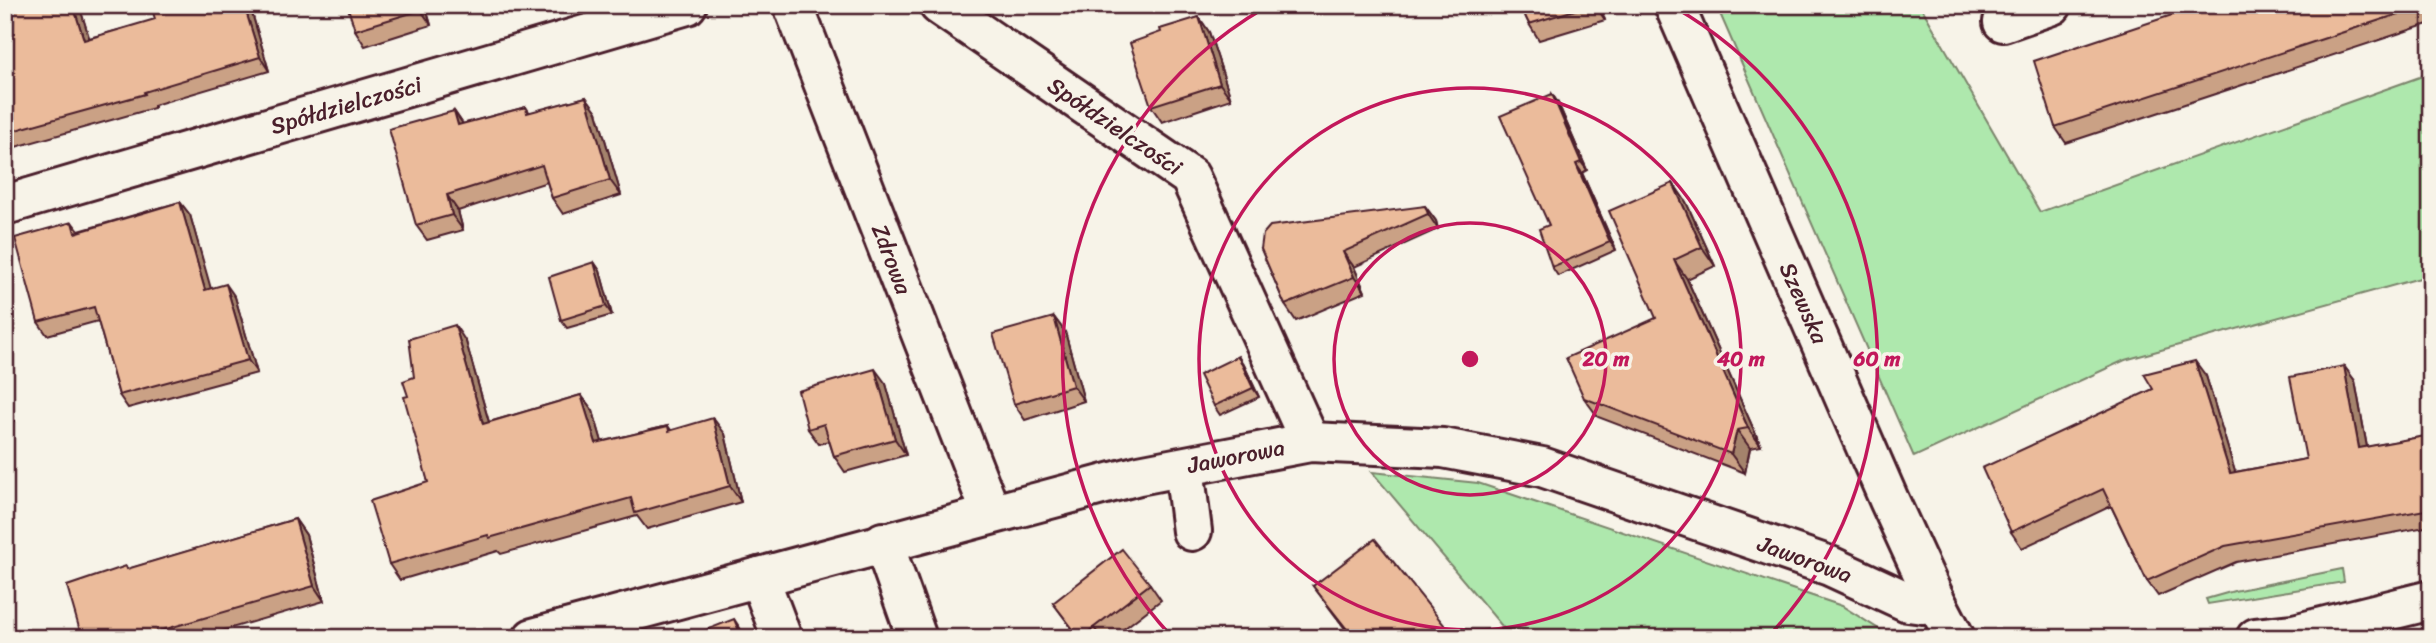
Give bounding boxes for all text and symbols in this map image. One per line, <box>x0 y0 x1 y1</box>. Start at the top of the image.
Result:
street label: Spółdzielczości <box>266 64 427 147</box>
street label: Spółdzielczości <box>1039 66 1191 187</box>
street label: Zdrowa <box>859 218 924 301</box>
street label: Szewska <box>1767 255 1840 351</box>
text: 20 m <box>1582 340 1630 378</box>
text: 40 m <box>1716 340 1766 378</box>
text: 60 m <box>1853 340 1901 378</box>
centre of rings <box>1458 347 1482 371</box>
street label: Jaworowa <box>1183 427 1288 486</box>
street label: Jaworowa <box>1751 523 1858 596</box>

